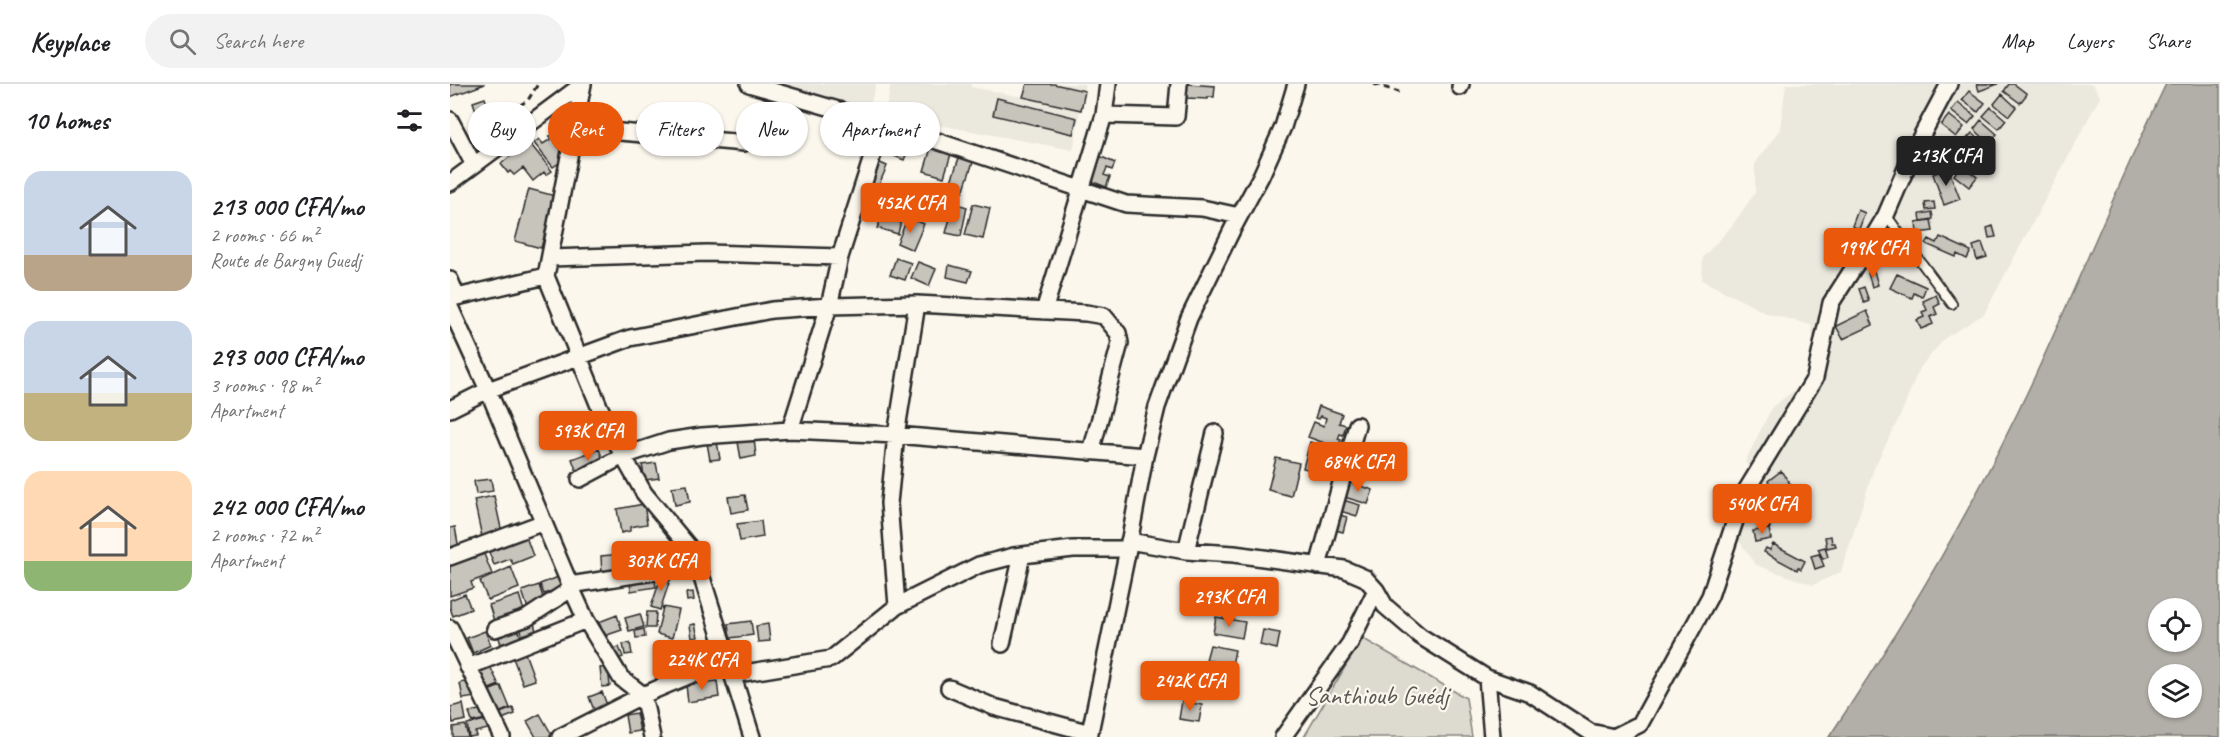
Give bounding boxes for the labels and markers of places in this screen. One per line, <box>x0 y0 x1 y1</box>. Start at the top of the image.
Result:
pin: 213K CFA <box>1884 136 2008 187</box>
pin: 452K CFA <box>848 183 972 234</box>
pin: 199K CFA <box>1811 228 1935 279</box>
pin: 593K CFA <box>526 411 650 462</box>
pin: 684K CFA <box>1296 442 1420 493</box>
pin: 540K CFA <box>1700 484 1824 535</box>
pin: 307K CFA <box>599 541 723 592</box>
pin: 293K CFA <box>1167 577 1291 628</box>
pin: 224K CFA <box>640 640 764 691</box>
pin: 242K CFA <box>1128 661 1252 712</box>

